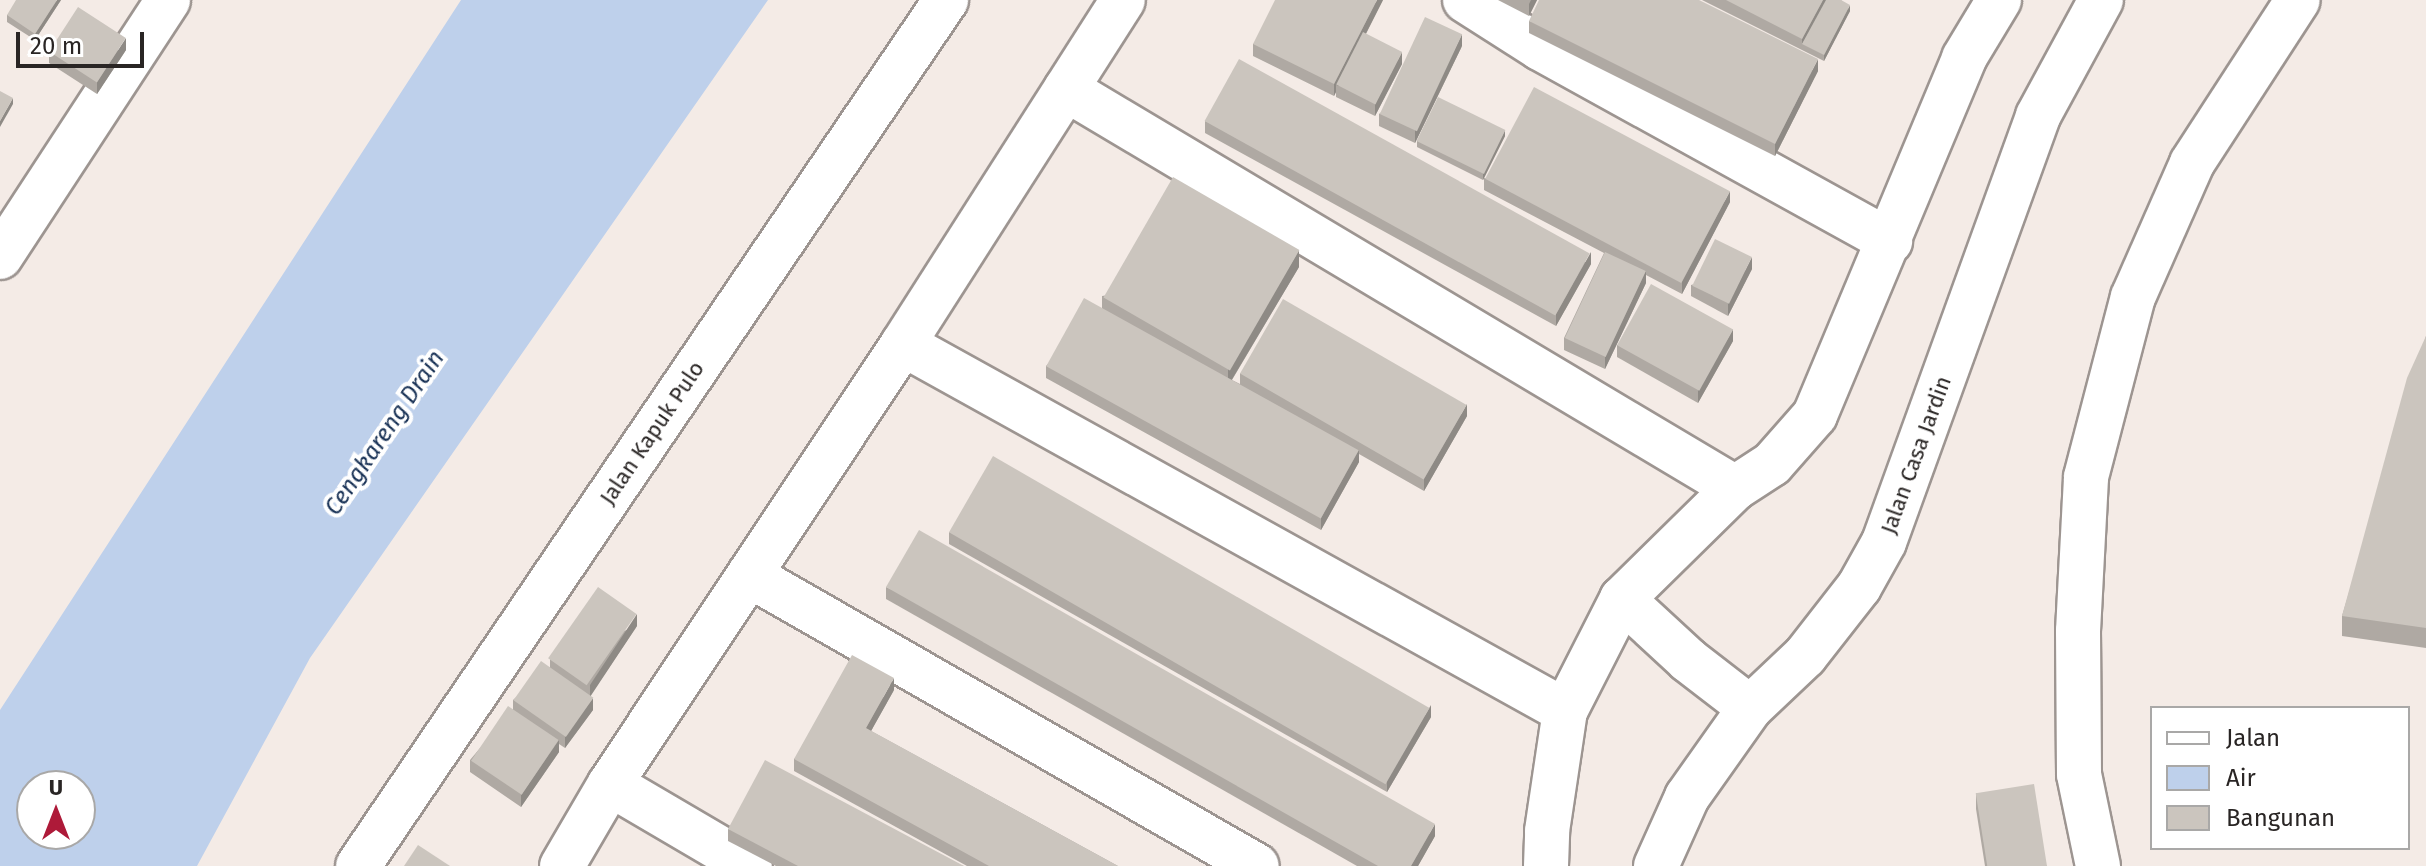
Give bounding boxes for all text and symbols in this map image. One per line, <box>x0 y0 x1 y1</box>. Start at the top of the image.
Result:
scale bar <box>20 16 148 66</box>
text: 20 m <box>30 32 82 60</box>
water label: Cengkareng Drain <box>319 345 451 521</box>
street label: Jalan Kapuk Pulo <box>594 356 710 510</box>
street label: Jalan Casa Jardin <box>1875 373 1957 537</box>
legend <box>2150 706 2410 850</box>
text: Jalan <box>2226 724 2280 752</box>
text: Air <box>2226 764 2256 792</box>
north arrow <box>16 770 96 850</box>
text: U <box>49 774 63 801</box>
text: Bangunan <box>2226 804 2335 832</box>

